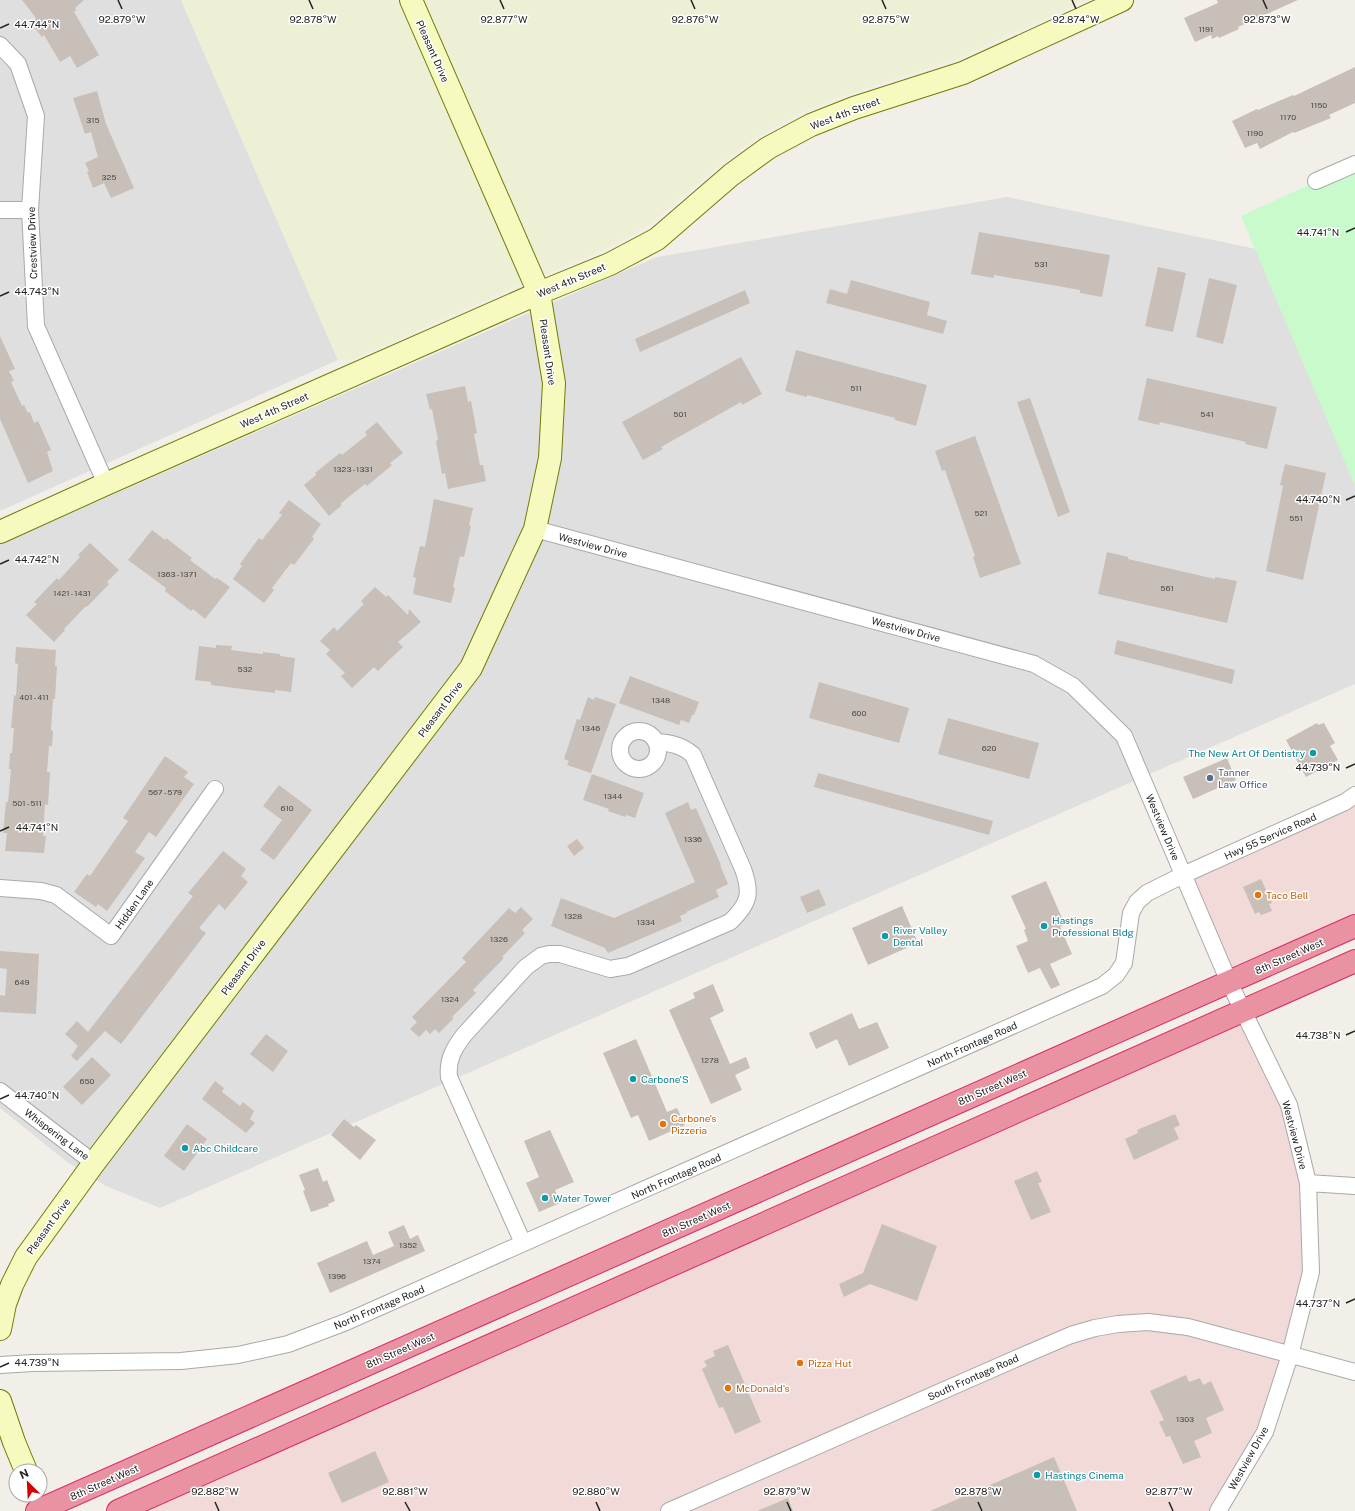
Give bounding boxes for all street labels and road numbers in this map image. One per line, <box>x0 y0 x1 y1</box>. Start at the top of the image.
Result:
street label: Pleasant Drive <box>414 18 452 84</box>
street label: West 4th Street <box>809 94 882 132</box>
street label: Crestview Drive <box>25 206 39 279</box>
street label: West 4th Street <box>535 260 607 300</box>
street label: Pleasant Drive <box>537 318 559 386</box>
street label: West 4th Street <box>238 390 310 430</box>
street label: Westview Drive <box>557 530 629 560</box>
street label: Westview Drive <box>870 614 942 644</box>
street label: Pleasant Drive <box>415 679 465 739</box>
street label: Westview Drive <box>1144 792 1182 862</box>
street label: Hwy 55 Service Road <box>1222 810 1318 862</box>
street label: Hidden Lane <box>112 876 156 931</box>
street label: 8th Street West <box>1253 936 1325 976</box>
street label: Pleasant Drive <box>218 937 268 997</box>
street label: North Frontage Road <box>925 1019 1019 1069</box>
street label: 8th Street West <box>956 1067 1028 1107</box>
street label: Westview Drive <box>1280 1099 1310 1171</box>
street label: Whispering Lane <box>22 1106 92 1162</box>
street label: North Frontage Road <box>629 1151 723 1201</box>
street label: Pleasant Drive <box>24 1195 73 1256</box>
street label: 8th Street West <box>660 1199 732 1239</box>
street label: North Frontage Road <box>332 1282 426 1331</box>
street label: 8th Street West <box>364 1330 436 1370</box>
street label: South Frontage Road <box>926 1352 1020 1402</box>
street label: Westview Drive <box>1226 1424 1271 1492</box>
street label: 8th Street West <box>68 1462 140 1502</box>

